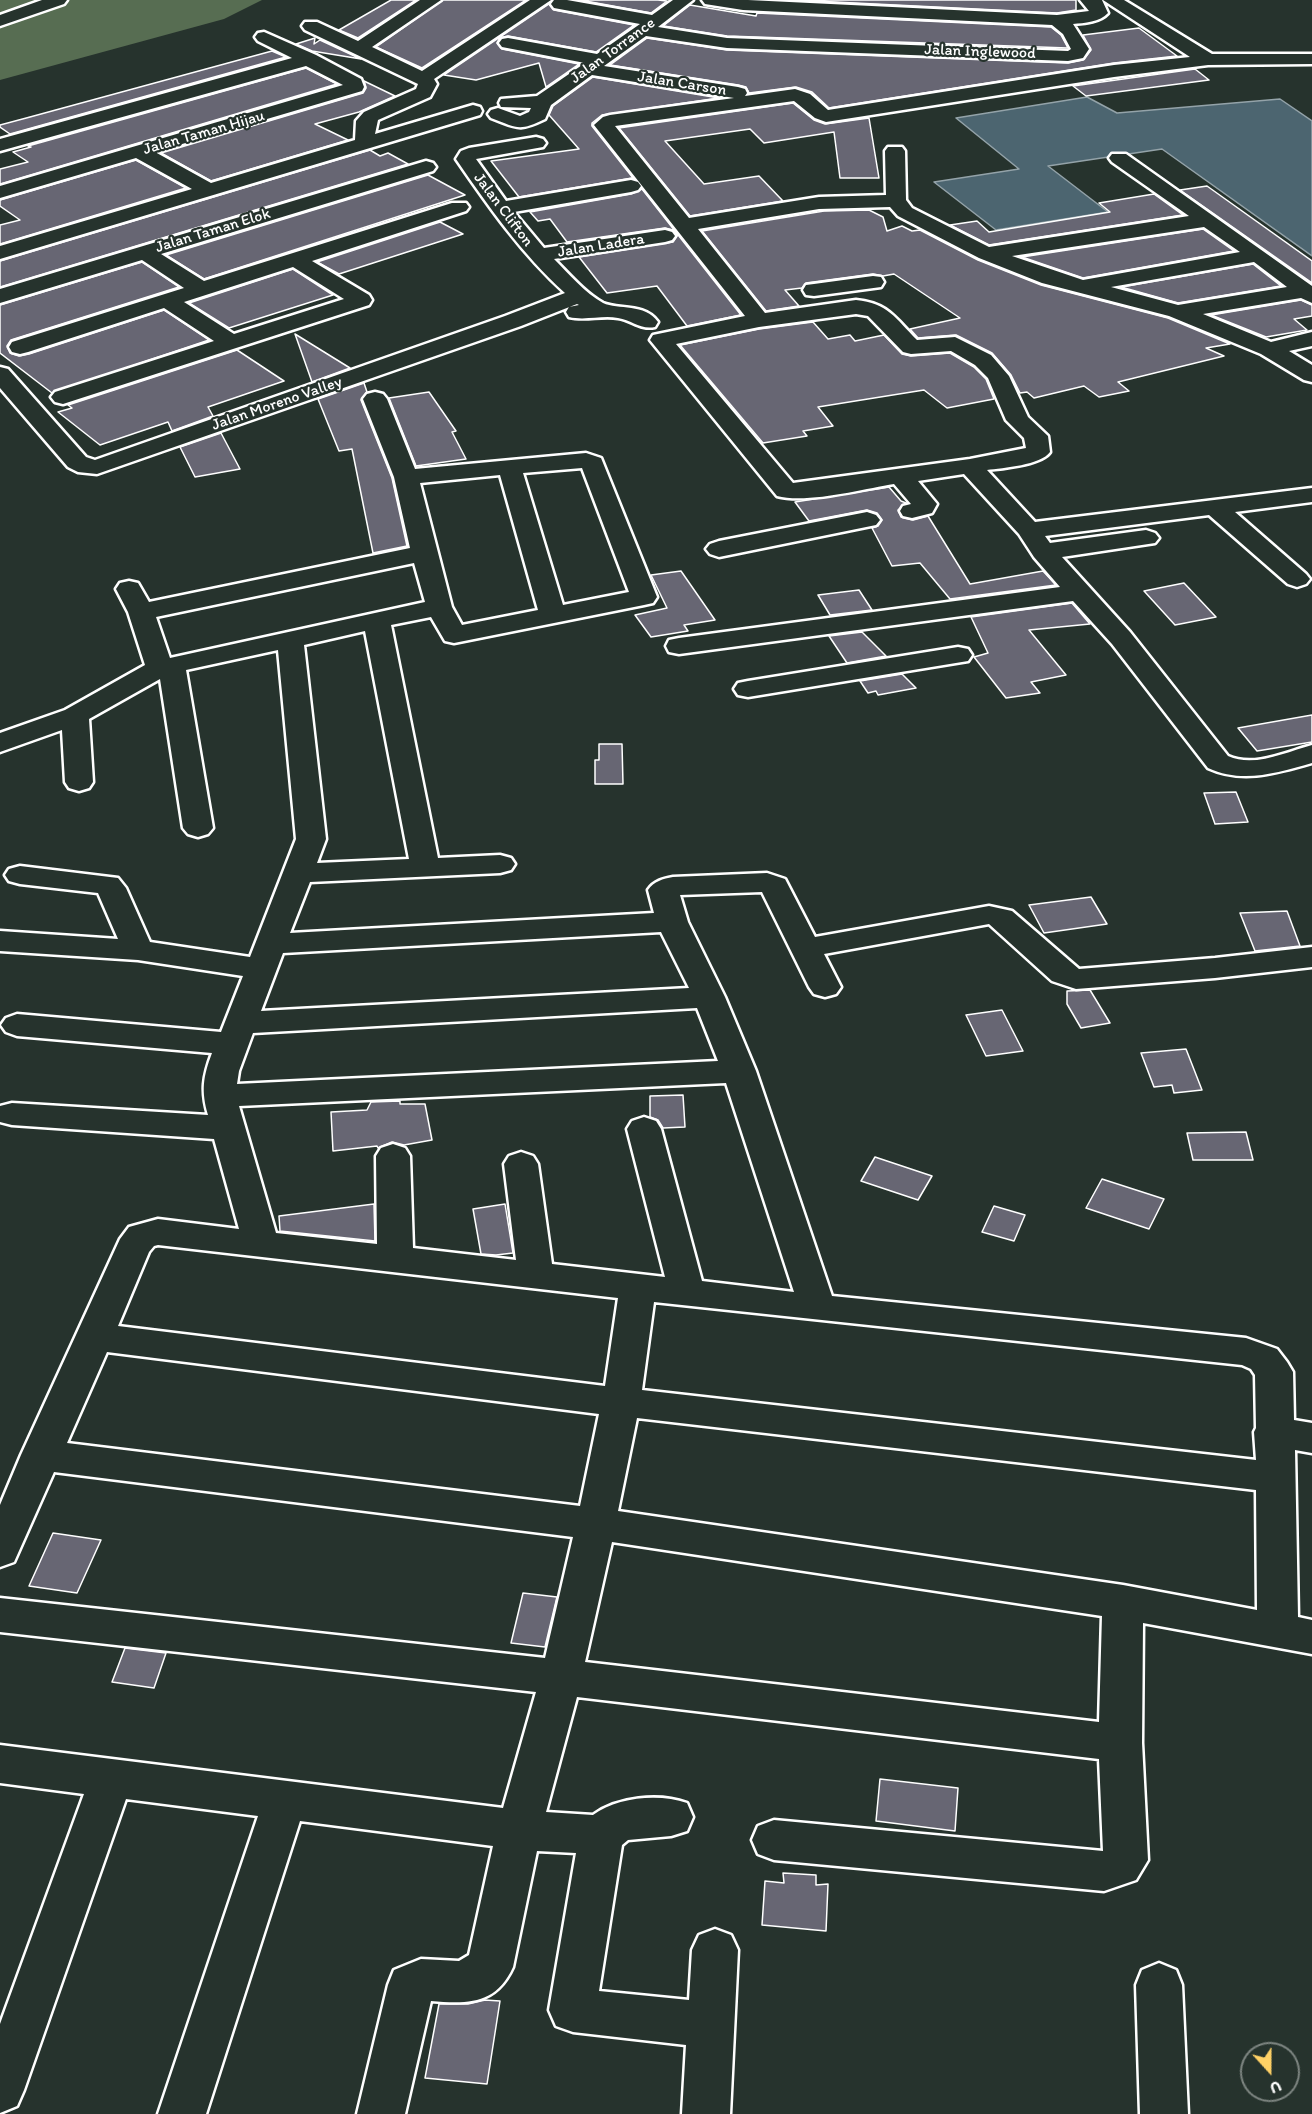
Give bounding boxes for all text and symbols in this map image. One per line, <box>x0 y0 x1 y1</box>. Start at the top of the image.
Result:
street label: Jalan Torrance <box>567 14 659 88</box>
street label: Jalan Inglewood <box>924 40 1036 64</box>
street label: Jalan Carson <box>636 68 728 100</box>
street label: Jalan Taman Hijau <box>141 106 267 160</box>
street label: Jalan Clifton <box>469 169 537 251</box>
street label: Jalan Taman Elok <box>153 204 273 258</box>
street label: Jalan Ladera <box>556 230 646 262</box>
street label: Jalan Moreno Valley <box>209 373 345 435</box>
north arrow <box>1240 2042 1300 2102</box>
text: U <box>1268 2077 1284 2098</box>

